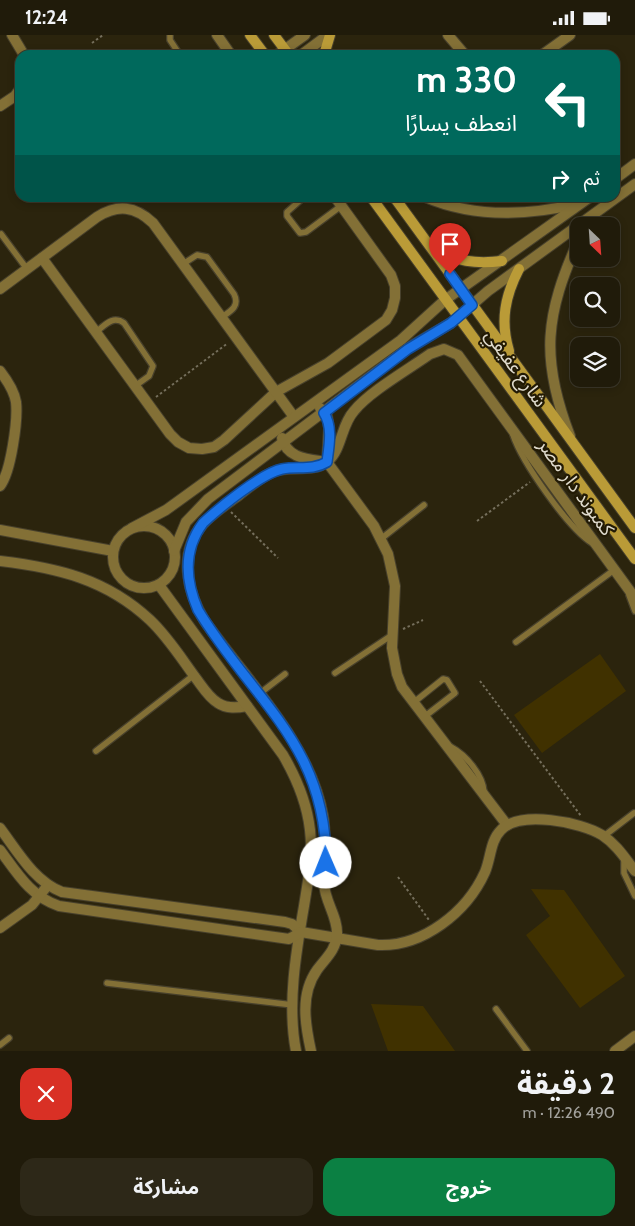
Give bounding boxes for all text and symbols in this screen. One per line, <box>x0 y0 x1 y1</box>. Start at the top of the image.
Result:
text: 12:24 <box>25 6 68 29</box>
text: 330 m <box>416 58 517 101</box>
icon: left <box>535 70 600 135</box>
text: انعطف يسارًا <box>405 110 517 137</box>
icon: right <box>546 165 574 193</box>
text: ثم <box>584 167 600 190</box>
north arrow <box>570 217 620 267</box>
map controls <box>570 217 620 387</box>
pin <box>429 223 471 274</box>
icon: arrive <box>436 230 464 258</box>
button: search <box>570 277 620 327</box>
street label: شارع عفيفي <box>477 325 552 413</box>
button: layers <box>570 337 620 387</box>
street label: كمبوند دار مصر <box>533 433 620 541</box>
position arrow <box>299 836 351 888</box>
text: 2 دقيقة <box>517 1065 615 1102</box>
button: close <box>20 1068 72 1120</box>
text: 490 m · 12:26 <box>522 1103 615 1122</box>
button: مشاركة <box>20 1158 313 1216</box>
button: خروج <box>323 1158 615 1216</box>

